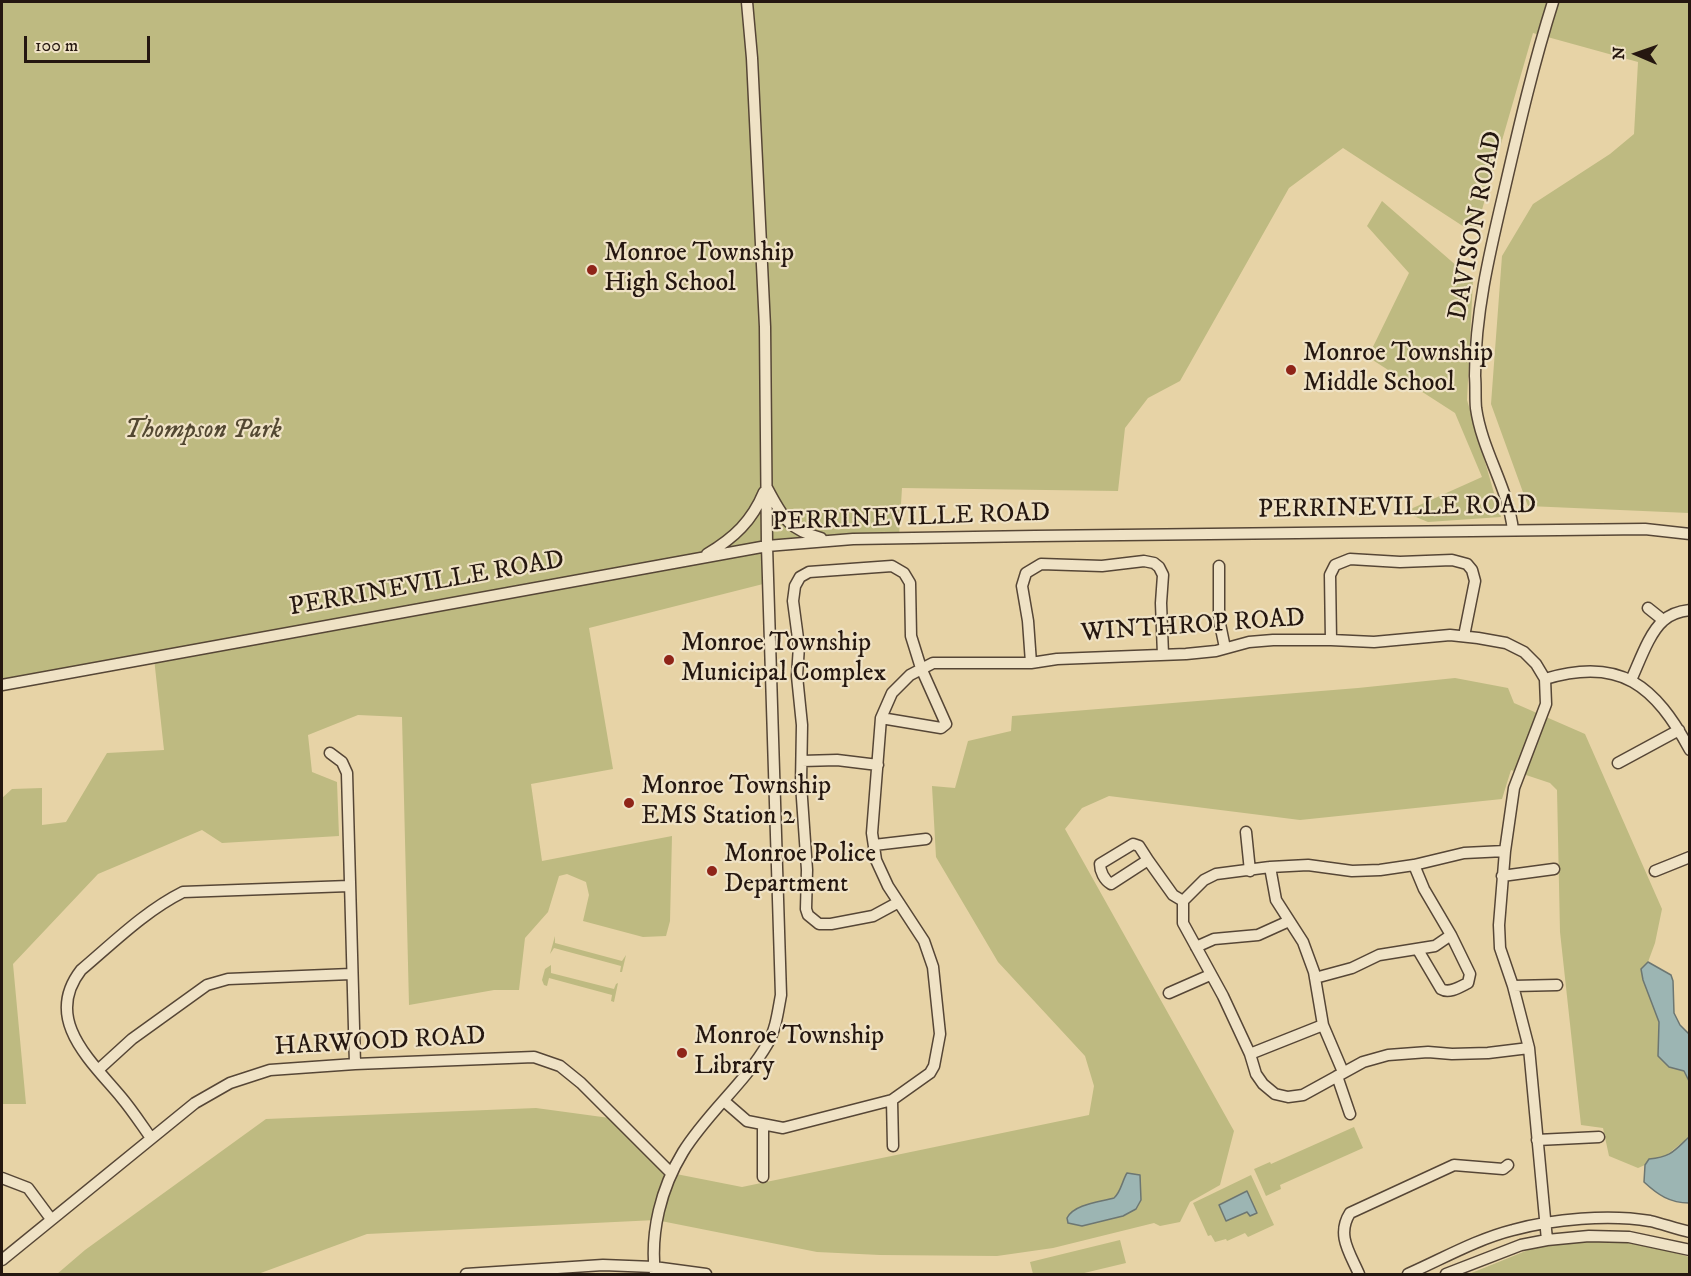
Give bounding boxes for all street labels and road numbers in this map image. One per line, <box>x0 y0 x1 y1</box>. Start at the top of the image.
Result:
street label: DAVISON ROAD <box>1443 129 1511 323</box>
street label: PERRINEVILLE ROAD <box>1258 491 1536 527</box>
street label: PERRINEVILLE ROAD <box>771 499 1051 539</box>
street label: PERRINEVILLE ROAD <box>287 545 567 625</box>
street label: WINTHROP ROAD <box>1080 604 1306 650</box>
street label: HARWOOD ROAD <box>274 1022 486 1064</box>

